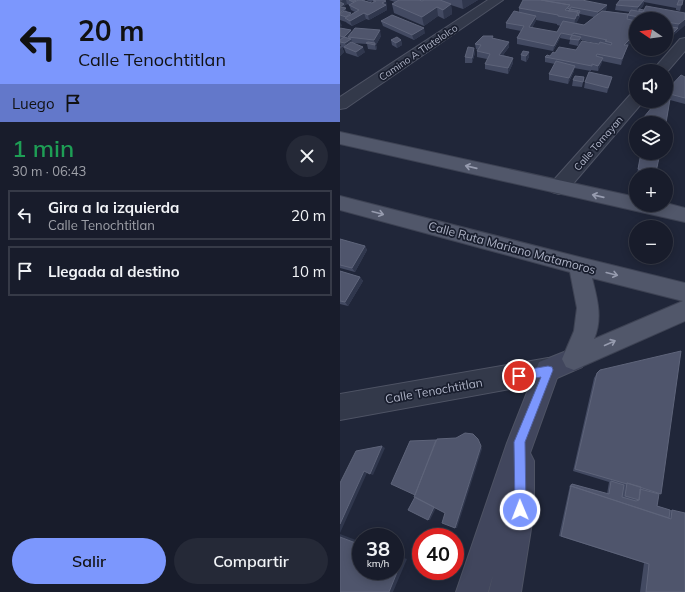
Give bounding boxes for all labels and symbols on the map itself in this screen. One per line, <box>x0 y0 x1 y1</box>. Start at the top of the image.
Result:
north arrow <box>629 12 673 56</box>
street label: Camino A Tlatelolco <box>376 21 460 84</box>
street label: Calle Tomayan <box>571 113 626 173</box>
one-way arrow <box>465 163 478 171</box>
one-way arrow <box>592 191 605 199</box>
one-way arrow <box>371 210 384 217</box>
street label: Calle Ruta Mariano Matamoros <box>427 218 597 277</box>
one-way arrow <box>605 271 618 279</box>
one-way arrow <box>603 339 615 346</box>
pin <box>502 359 536 393</box>
street label: Calle Tenochtitlan <box>384 375 484 406</box>
position arrow <box>499 489 541 531</box>
speed limit sign: 40 <box>412 528 464 580</box>

